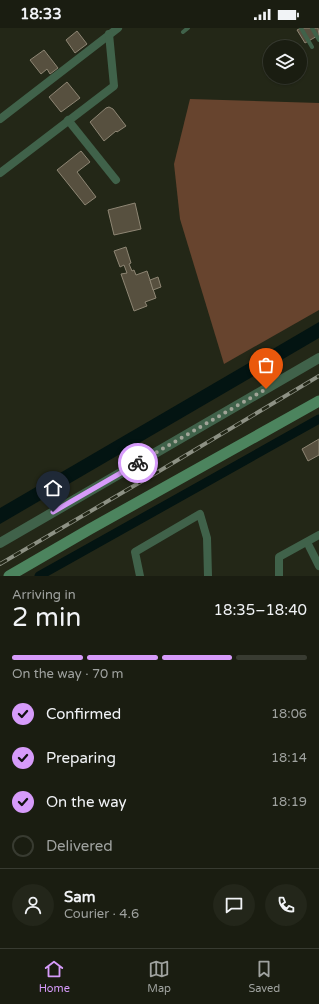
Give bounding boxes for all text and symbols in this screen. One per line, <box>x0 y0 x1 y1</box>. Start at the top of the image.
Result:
text: 18:33 <box>20 5 62 23</box>
map controls <box>263 40 307 84</box>
button: layers <box>263 40 307 84</box>
pin <box>249 348 283 389</box>
icon: bag <box>255 354 277 376</box>
courier <box>118 443 158 483</box>
icon: bike <box>127 452 149 474</box>
pin <box>36 471 70 512</box>
icon: home <box>42 477 64 499</box>
text: Arriving in <box>12 587 76 603</box>
text: 18:35–18:40 <box>214 601 307 619</box>
text: 2 min <box>12 602 81 633</box>
text: On the way · 70 m <box>12 666 124 682</box>
icon: check <box>12 703 34 725</box>
text: Confirmed <box>46 705 121 723</box>
text: 18:06 <box>271 706 307 722</box>
icon: check <box>12 747 34 769</box>
text: Preparing <box>46 749 116 767</box>
text: 18:14 <box>271 750 307 766</box>
icon: check <box>12 791 34 813</box>
text: On the way <box>46 793 126 811</box>
text: 18:19 <box>271 794 307 810</box>
text: Delivered <box>46 837 113 855</box>
button: person <box>12 884 54 926</box>
button: chat <box>213 884 255 926</box>
button: phone <box>265 884 307 926</box>
text: Sam <box>64 888 95 906</box>
text: Courier · 4.6 <box>64 906 139 922</box>
tab: Home <box>39 958 70 995</box>
tab: Map <box>147 958 171 995</box>
tab: Saved <box>248 958 280 995</box>

